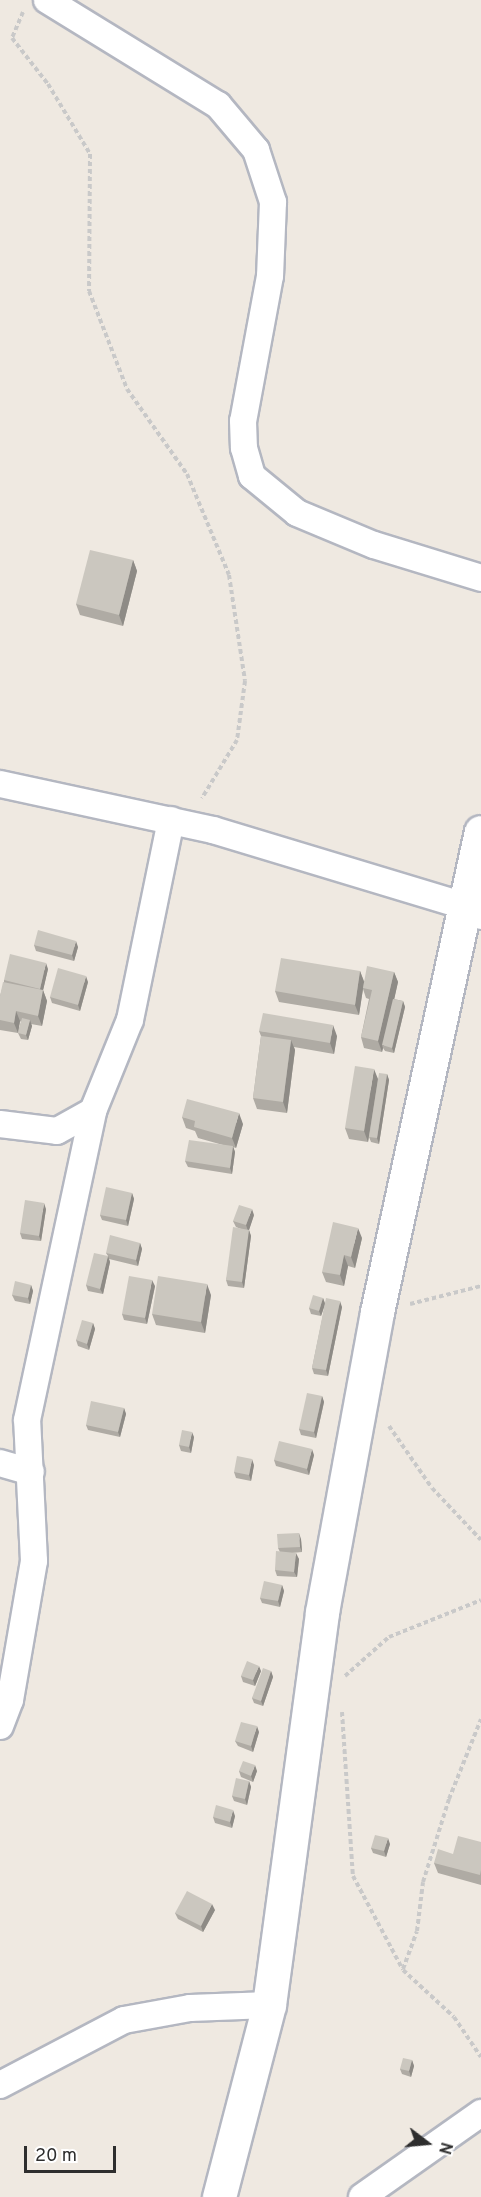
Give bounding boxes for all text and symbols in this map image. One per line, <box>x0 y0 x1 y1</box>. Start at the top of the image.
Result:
north arrow <box>397 2113 457 2173</box>
scale bar <box>27 2134 118 2172</box>
text: N <box>433 2140 456 2156</box>
text: 20 m <box>35 2145 77 2168</box>

